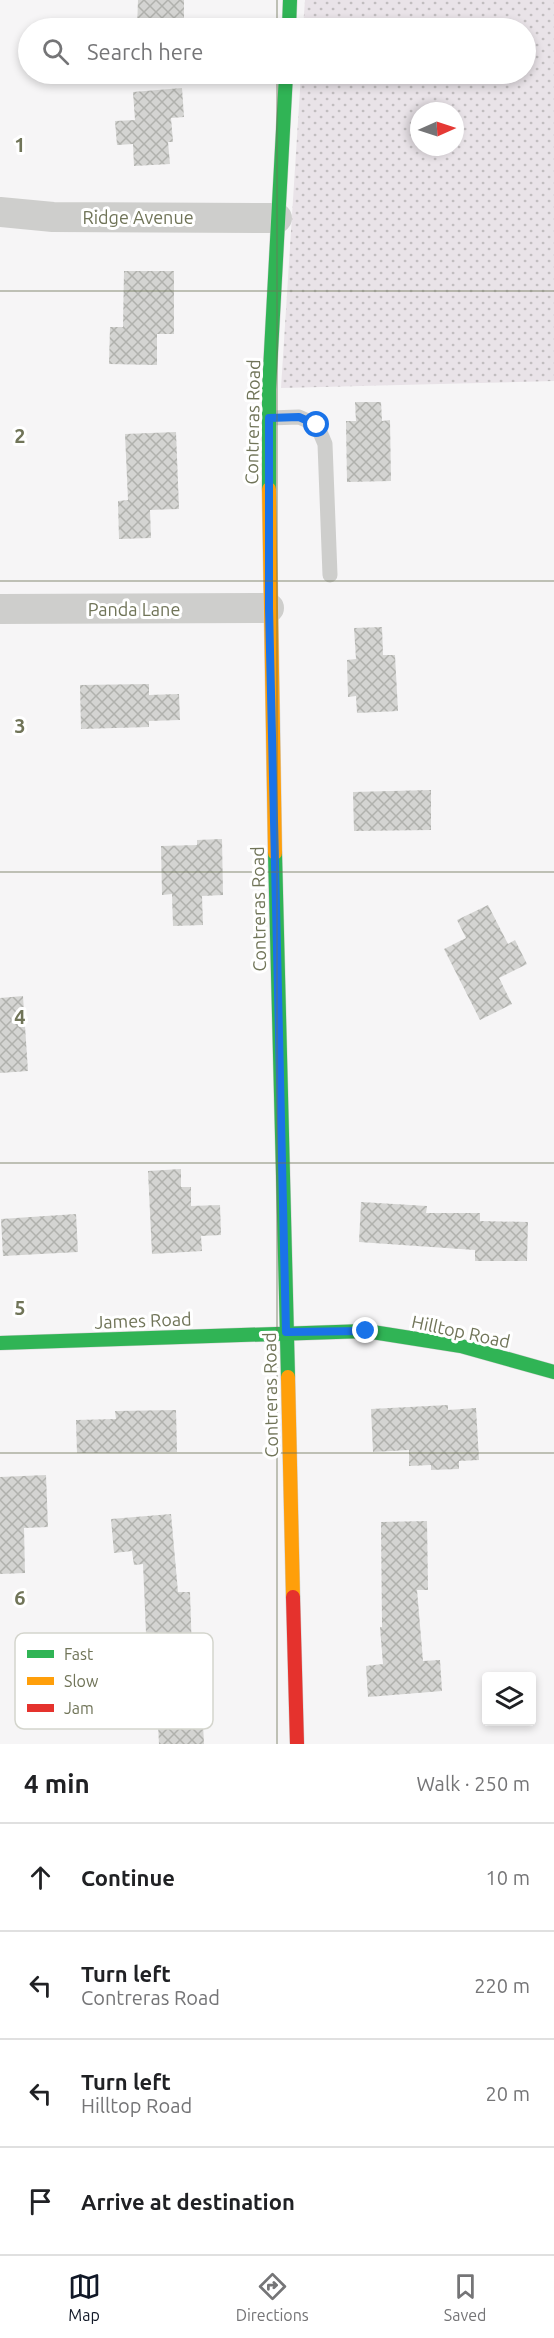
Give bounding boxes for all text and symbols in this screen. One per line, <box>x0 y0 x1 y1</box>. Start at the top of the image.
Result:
search box <box>18 18 536 84</box>
icon: search <box>39 35 72 68</box>
text: Search here <box>87 39 203 64</box>
north arrow <box>410 102 464 156</box>
text: 1 <box>14 133 26 156</box>
street label: Ridge Avenue <box>82 207 194 227</box>
street label: Contreras Road <box>241 359 263 485</box>
route start <box>303 411 329 437</box>
text: 2 <box>14 424 26 447</box>
street label: Panda Lane <box>88 599 180 619</box>
text: 3 <box>14 714 26 737</box>
street label: Contreras Road <box>247 846 269 972</box>
text: 4 <box>14 1005 26 1028</box>
text: 5 <box>14 1296 26 1319</box>
street label: James Road <box>94 1308 192 1332</box>
street label: Hilltop Road <box>410 1311 512 1351</box>
route end <box>352 1317 378 1343</box>
street label: Contreras Road <box>259 1332 281 1458</box>
text: 6 <box>14 1586 26 1609</box>
legend <box>15 1633 213 1729</box>
text: Fast <box>64 1645 94 1663</box>
text: Slow <box>64 1672 99 1690</box>
map controls <box>482 1672 536 1726</box>
button: layers <box>482 1672 536 1726</box>
text: Jam <box>64 1699 94 1717</box>
text: 4 min <box>24 1769 90 1798</box>
text: Walk · 250 m <box>417 1772 530 1795</box>
icon: ahead <box>24 1861 57 1894</box>
text: Continue <box>81 1865 175 1890</box>
text: 10 m <box>486 1866 530 1889</box>
text: Turn left <box>81 1961 171 1986</box>
icon: left <box>24 1969 57 2002</box>
text: 220 m <box>474 1974 530 1997</box>
text: Contreras Road <box>81 1986 220 2009</box>
text: Turn left <box>81 2069 171 2094</box>
icon: left <box>24 2077 57 2110</box>
text: 20 m <box>486 2082 530 2105</box>
text: Hilltop Road <box>81 2094 192 2117</box>
icon: arrive <box>24 2185 57 2218</box>
text: Arrive at destination <box>81 2189 295 2214</box>
tab: Map <box>68 2270 101 2324</box>
tab: Directions <box>236 2270 309 2324</box>
tab: Saved <box>444 2270 486 2324</box>

